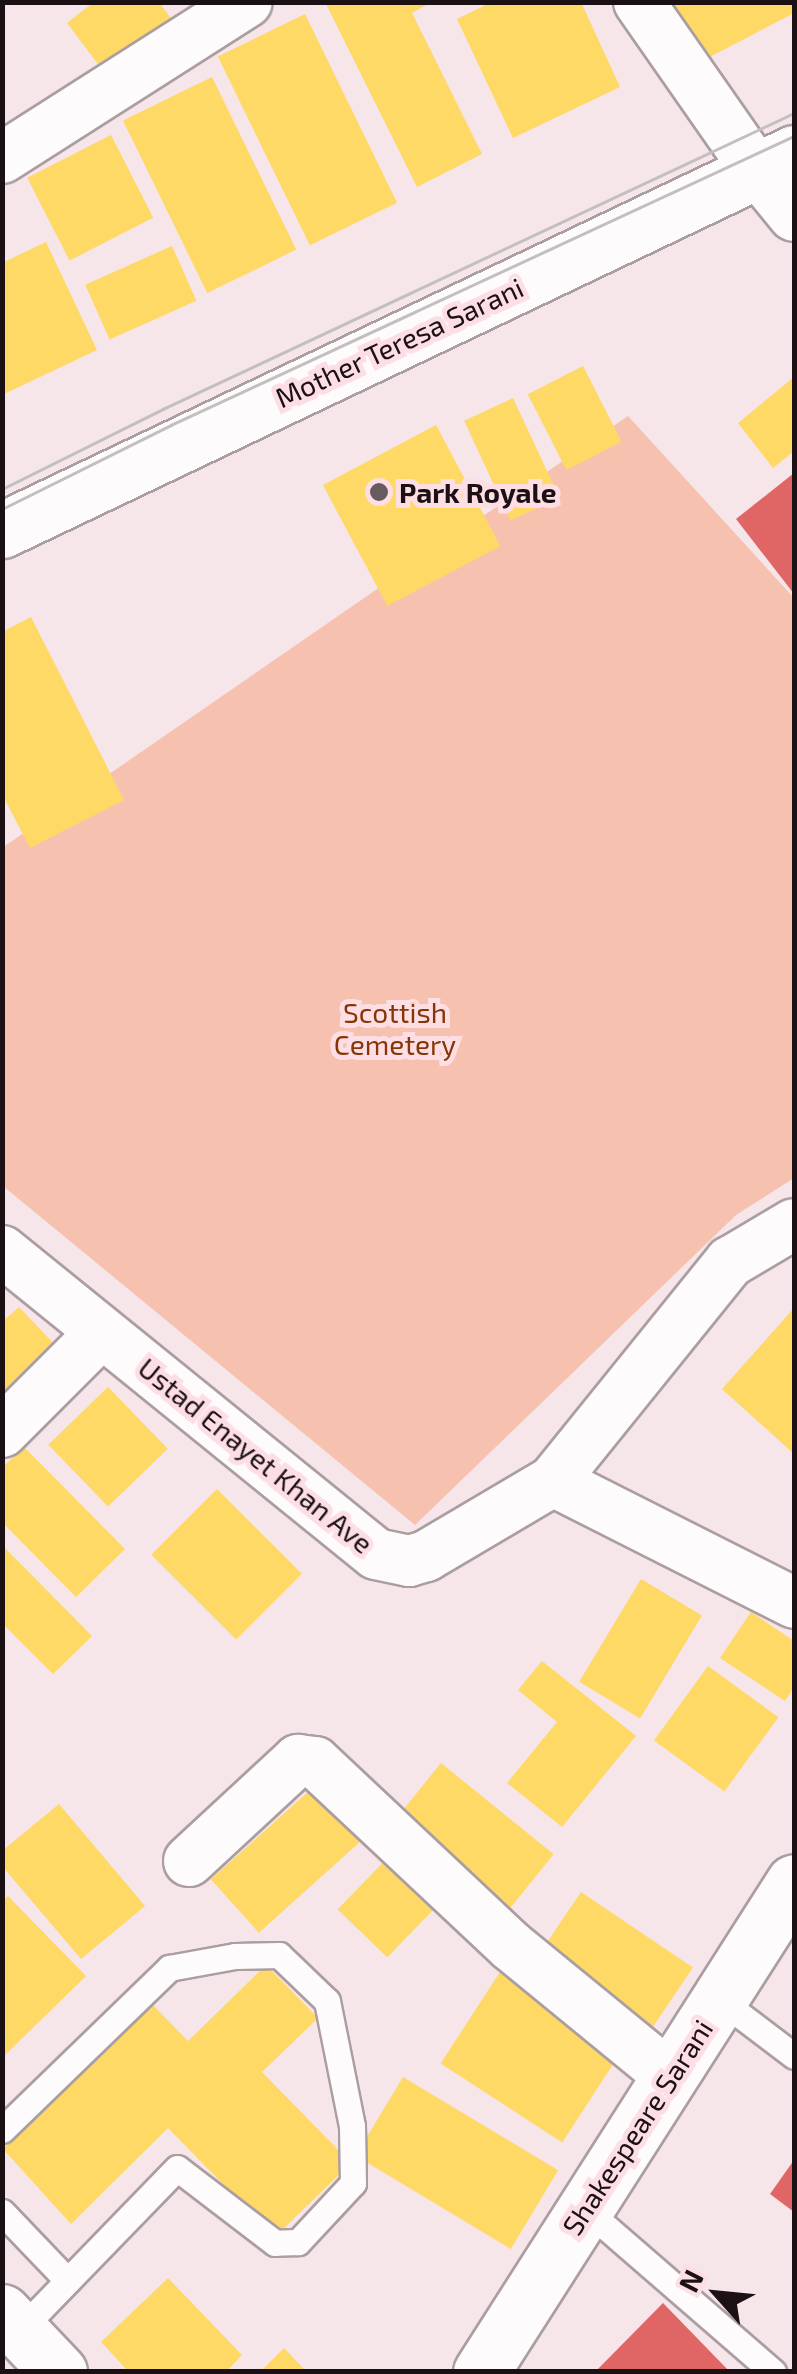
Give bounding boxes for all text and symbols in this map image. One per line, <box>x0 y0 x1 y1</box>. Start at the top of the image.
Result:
street label: Mother Teresa Sarani <box>269 270 529 414</box>
place label: Park Royale <box>399 475 557 509</box>
marker: Park Royale <box>368 481 390 503</box>
park label: Scottish Cemetery <box>334 995 456 1061</box>
street label: Ustad Enayet Khan Ave <box>132 1350 380 1560</box>
street label: Shakespeare Sarani <box>555 2013 719 2241</box>
north arrow <box>667 2244 767 2344</box>
text: N <box>671 2264 710 2297</box>

